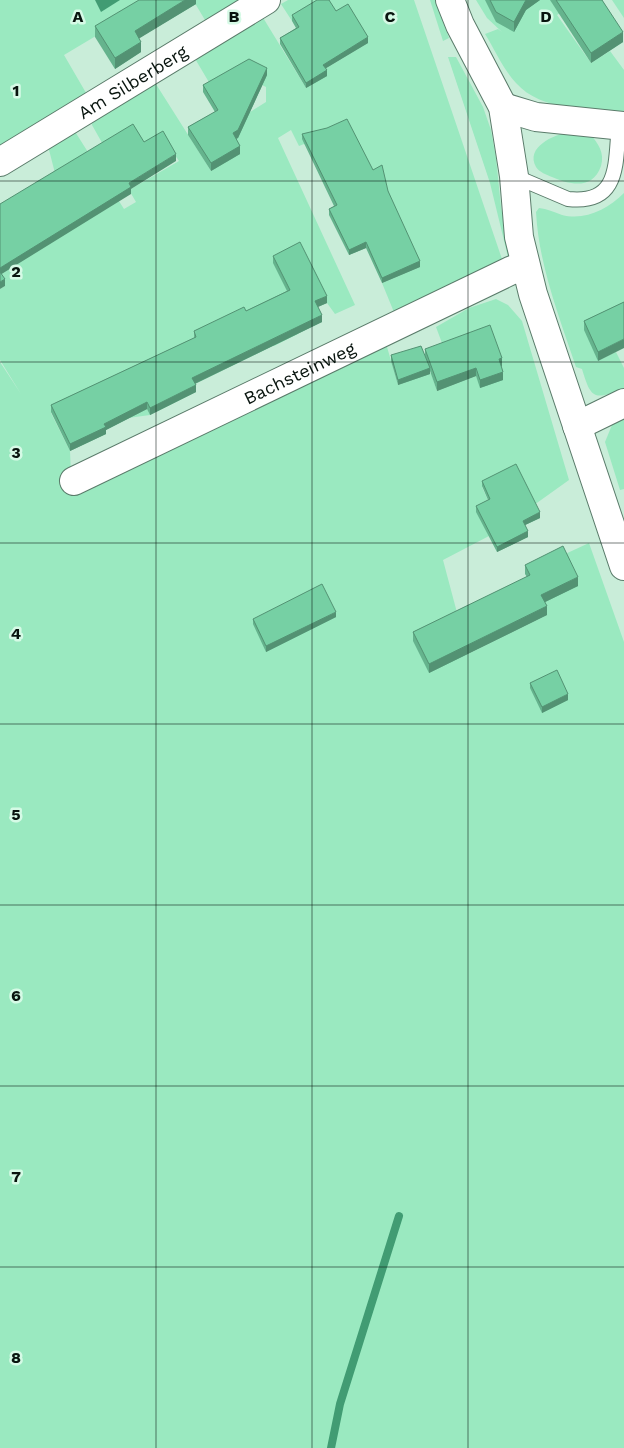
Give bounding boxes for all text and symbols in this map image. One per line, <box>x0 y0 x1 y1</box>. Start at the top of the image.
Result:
text: A <box>73 7 84 26</box>
text: B <box>229 7 240 26</box>
text: C <box>385 7 396 26</box>
text: D <box>540 7 552 26</box>
street label: Am Silberberg <box>74 40 191 123</box>
text: 1 <box>13 81 19 100</box>
text: 2 <box>11 262 21 281</box>
street label: Bachsteinweg <box>240 337 359 408</box>
text: 3 <box>11 443 21 462</box>
text: 4 <box>11 624 21 643</box>
text: 5 <box>11 805 21 824</box>
text: 6 <box>11 986 21 1005</box>
text: 7 <box>11 1167 21 1186</box>
text: 8 <box>11 1348 21 1367</box>

